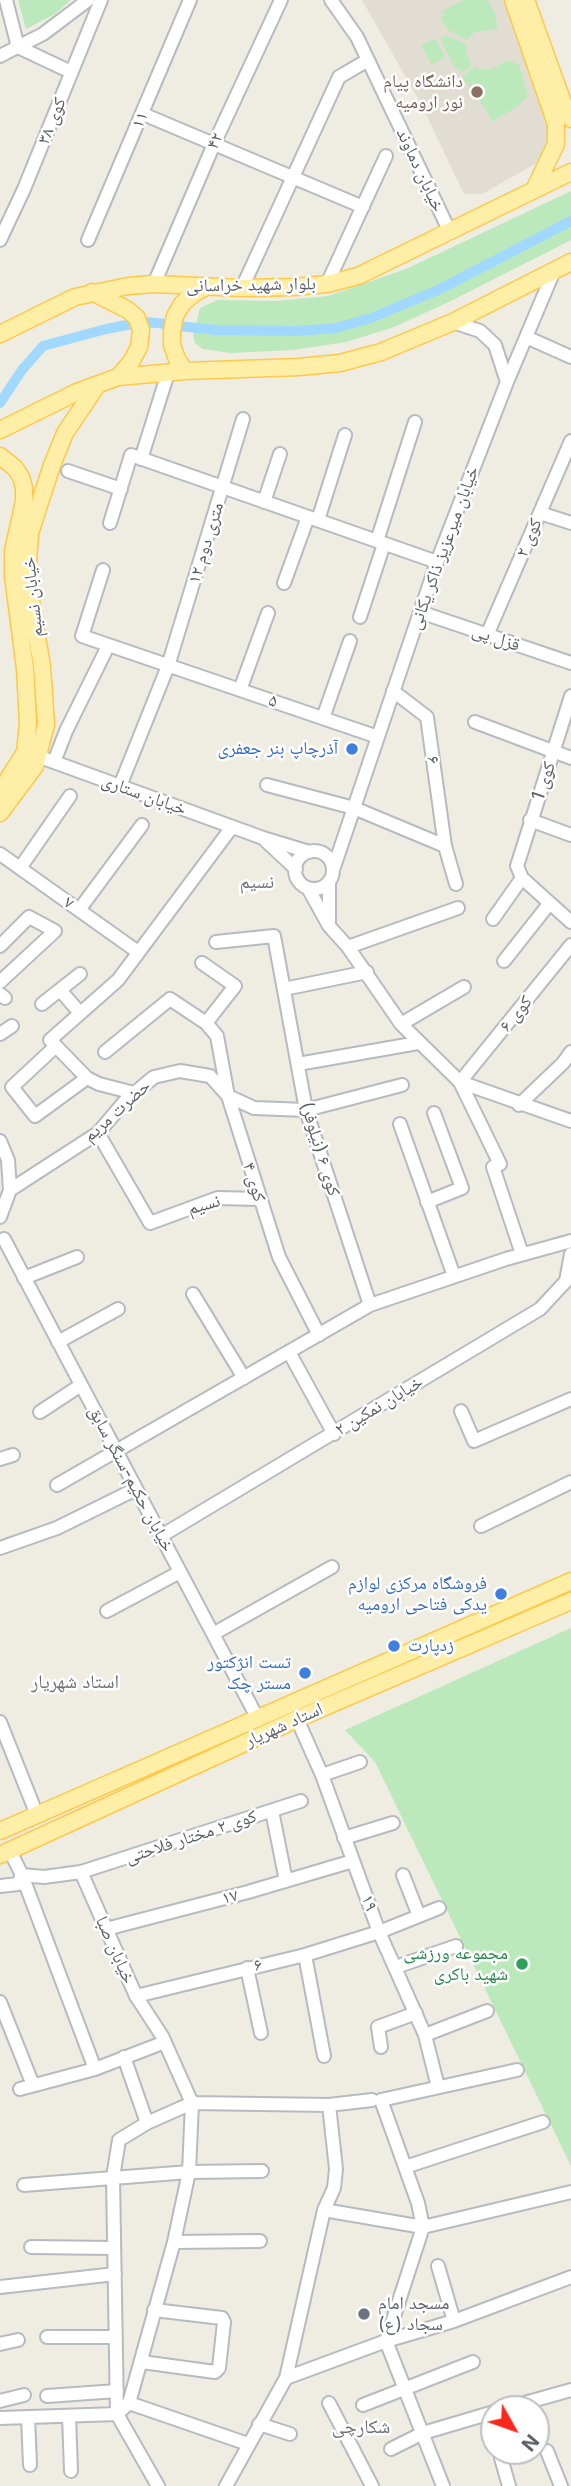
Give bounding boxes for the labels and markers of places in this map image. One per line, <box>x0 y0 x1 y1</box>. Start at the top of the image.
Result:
place label: دانشگاه پیام نور ارومیه <box>383 71 463 114</box>
marker: دانشگاه پیام نور ارومیه <box>469 84 485 100</box>
place label: آذرچاپ بنر جعفری <box>218 738 338 760</box>
marker: آذرچاپ بنر جعفری <box>344 741 360 757</box>
place label: فروشگاه مرکزی لوازم یدکی فتاحی ارومیه <box>348 1573 487 1616</box>
marker: فروشگاه مرکزی لوازم یدکی فتاحی ارومیه <box>493 1586 509 1602</box>
place label: زدپارت <box>408 1635 454 1657</box>
marker: زدپارت <box>386 1638 402 1654</box>
place label: تست انژکتور مستر چک <box>207 1652 291 1694</box>
marker: تست انژکتور مستر چک <box>297 1665 313 1681</box>
place label: مجموعه ورزشی شهید باکری <box>403 1943 508 1986</box>
marker: مجموعه ورزشی شهید باکری <box>514 1956 530 1972</box>
place label: مسجد امام سجاد (ع) <box>378 2293 450 2336</box>
marker: مسجد امام سجاد (ع) <box>356 2306 372 2322</box>

